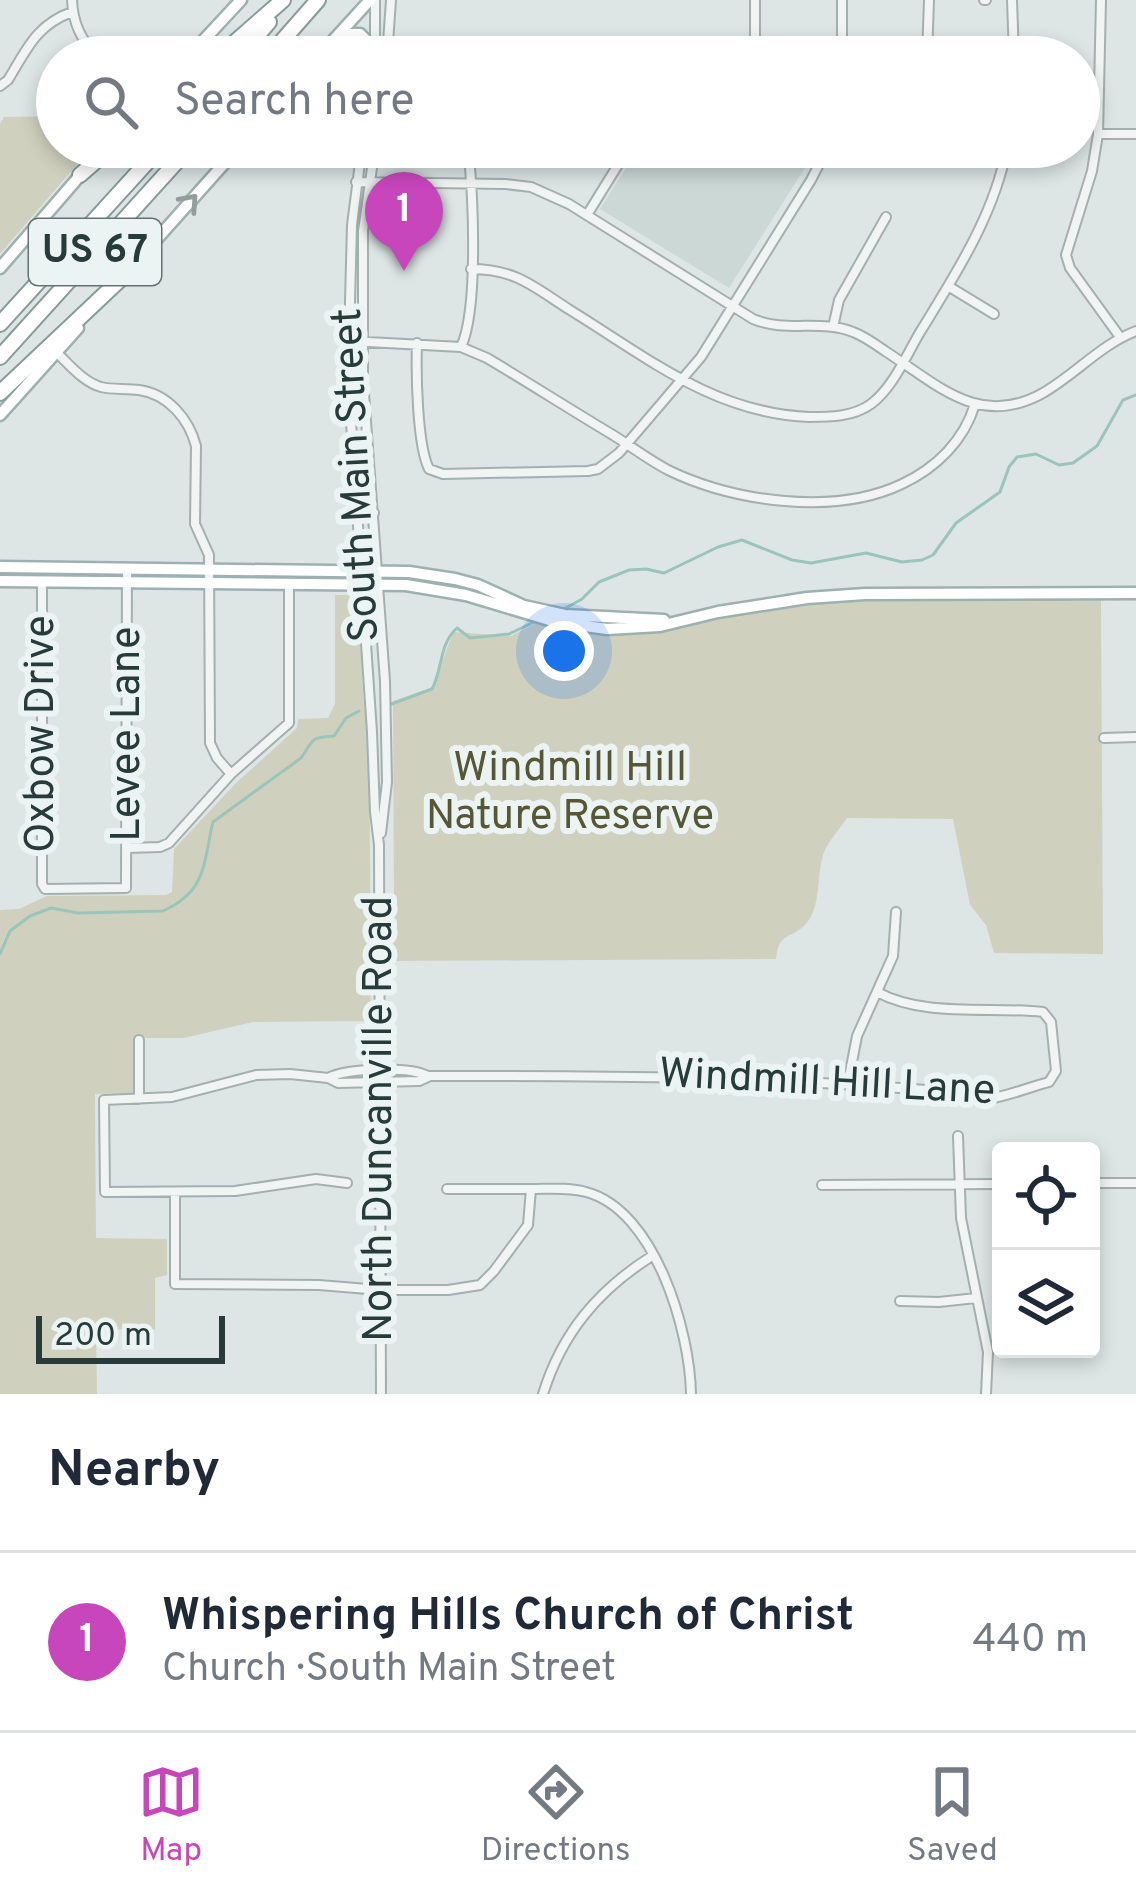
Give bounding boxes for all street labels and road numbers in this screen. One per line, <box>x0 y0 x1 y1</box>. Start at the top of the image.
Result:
road number: US 67 <box>29 219 161 285</box>
street label: South Main Street <box>323 307 393 643</box>
street label: Oxbow Drive <box>16 615 69 853</box>
street label: Levee Lane <box>102 626 155 842</box>
street label: North Duncanville Road <box>354 896 407 1342</box>
street label: Windmill Hill Lane <box>657 1049 997 1119</box>

